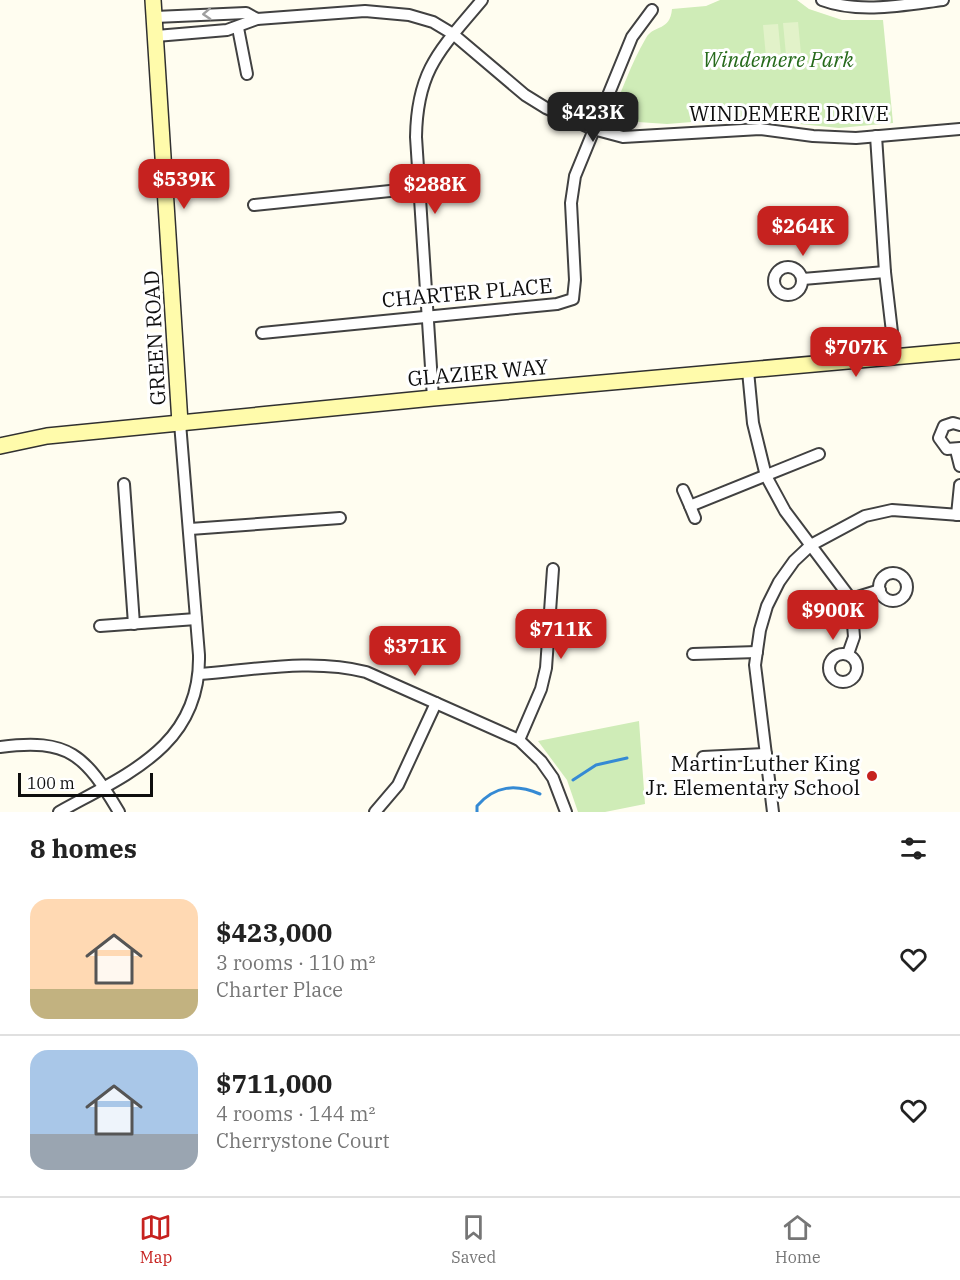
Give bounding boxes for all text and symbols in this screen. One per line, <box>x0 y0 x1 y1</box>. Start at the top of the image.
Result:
one-way arrow <box>202 8 211 21</box>
park label: Windemere Park <box>702 45 854 73</box>
pin: $423K <box>551 92 635 143</box>
text: $423K <box>561 98 625 125</box>
street label: WINDEMERE DRIVE <box>689 99 889 127</box>
pin: $539K <box>142 159 226 210</box>
pin: $288K <box>393 164 477 215</box>
text: $539K <box>152 165 216 192</box>
text: $288K <box>403 170 467 197</box>
pin: $264K <box>761 206 845 257</box>
text: $264K <box>771 212 835 239</box>
street label: GREEN ROAD <box>136 270 172 406</box>
street label: CHARTER PLACE <box>380 271 553 313</box>
pin: $707K <box>814 327 898 378</box>
text: $707K <box>824 333 888 360</box>
street label: GLAZIER WAY <box>406 352 550 392</box>
pin: $900K <box>791 590 875 641</box>
text: $900K <box>801 596 865 623</box>
pin: $711K <box>519 609 603 660</box>
text: $711K <box>529 615 593 642</box>
pin: $371K <box>373 626 457 677</box>
text: $371K <box>383 632 447 659</box>
place label: Martin Luther King Jr. Elementary School <box>646 749 861 801</box>
marker: Martin Luther King Jr. Elementary School <box>865 769 879 783</box>
scale bar <box>18 770 153 798</box>
text: 100 m <box>27 773 75 793</box>
text: 8 homes <box>30 831 137 865</box>
icon: filters <box>897 832 930 865</box>
text: $423,000 <box>216 915 332 949</box>
icon: home <box>78 923 150 995</box>
icon: heart <box>897 943 930 976</box>
text: 3 rooms · 110 m² <box>216 949 375 976</box>
text: Charter Place <box>216 976 343 1003</box>
text: $711,000 <box>216 1066 332 1100</box>
icon: home <box>78 1074 150 1146</box>
icon: heart <box>897 1094 930 1127</box>
text: 4 rooms · 144 m² <box>216 1100 375 1127</box>
text: Cherrystone Court <box>216 1127 390 1154</box>
tab: Map <box>139 1211 172 1267</box>
tab: Saved <box>451 1211 496 1267</box>
tab: Home <box>775 1211 821 1267</box>

